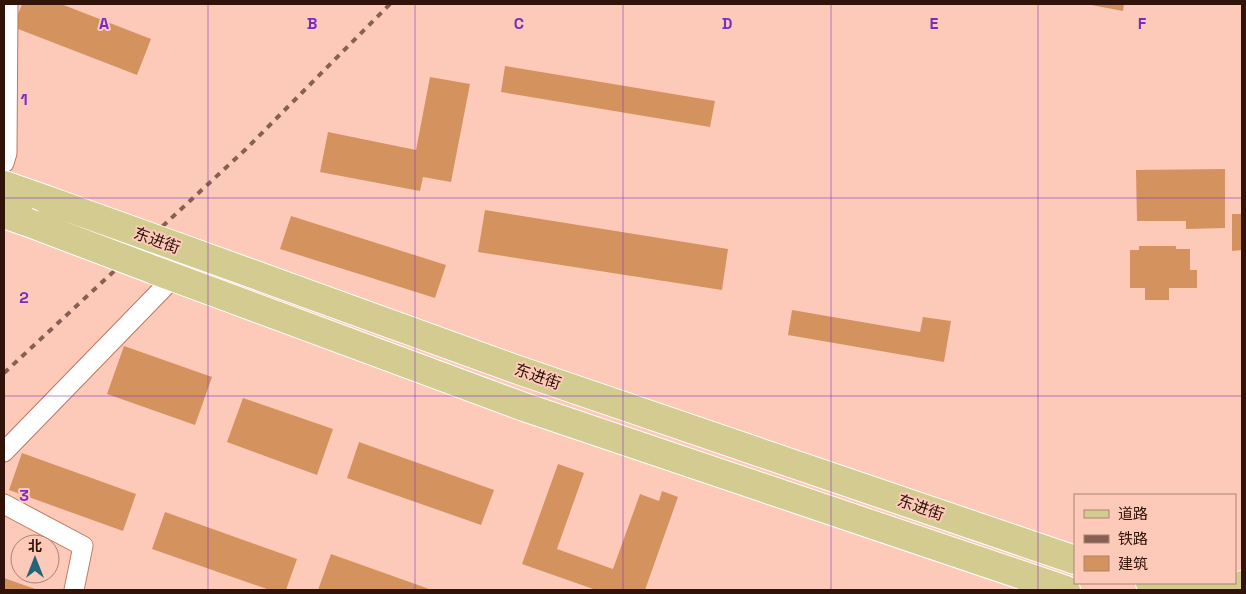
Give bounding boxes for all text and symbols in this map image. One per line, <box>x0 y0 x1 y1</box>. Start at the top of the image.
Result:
text: A <box>99 13 109 34</box>
text: B <box>307 13 317 34</box>
text: C <box>514 13 524 34</box>
text: D <box>722 13 732 34</box>
text: E <box>930 13 939 34</box>
text: F <box>1138 13 1147 34</box>
text: 1 <box>20 89 28 110</box>
street label: 东进街 <box>131 222 183 259</box>
text: 2 <box>19 287 29 308</box>
street label: 东进街 <box>512 359 564 394</box>
text: 3 <box>19 485 29 506</box>
street label: 东进街 <box>895 490 947 525</box>
legend <box>1074 494 1236 584</box>
text: 道路 <box>1118 504 1148 523</box>
text: 铁路 <box>1118 529 1148 548</box>
north arrow <box>10 534 60 584</box>
text: 北 <box>28 537 42 555</box>
text: 建筑 <box>1118 554 1148 573</box>

